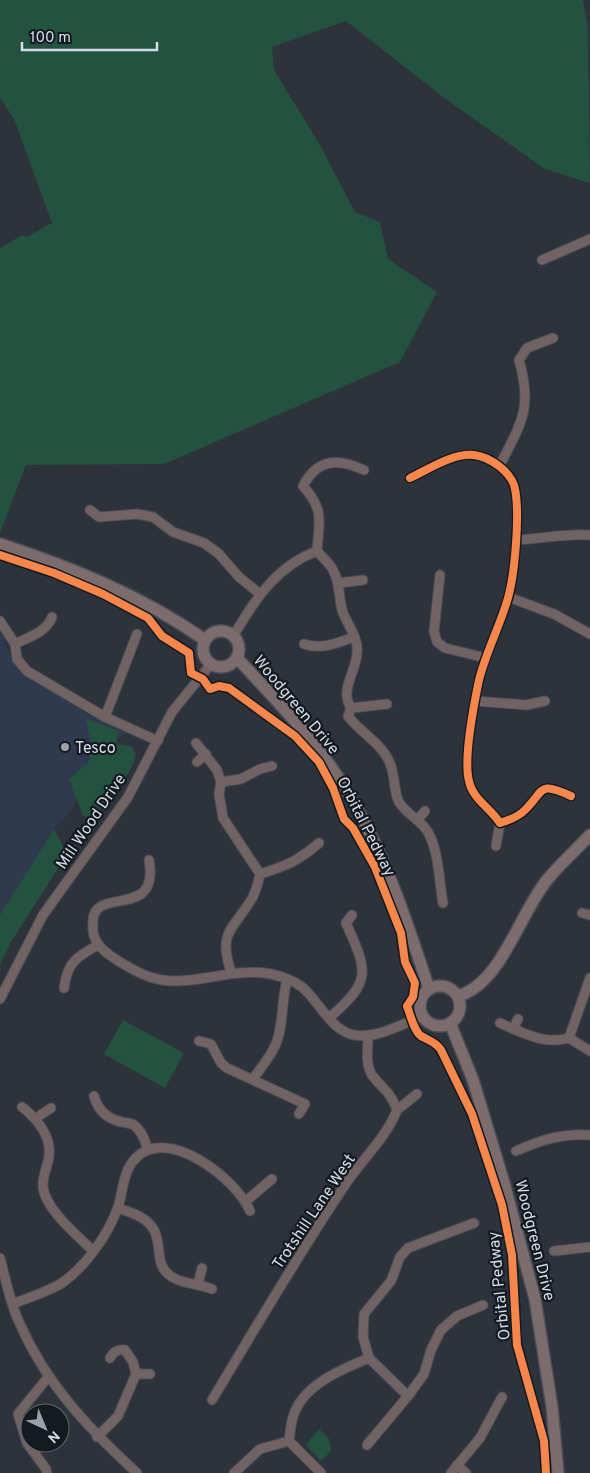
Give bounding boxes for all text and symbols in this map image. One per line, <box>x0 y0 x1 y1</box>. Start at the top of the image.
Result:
scale bar <box>22 20 158 52</box>
text: 100 m <box>30 29 71 48</box>
street label: Woodgreen Drive <box>248 651 343 759</box>
place label: Tesco <box>75 739 116 759</box>
marker: Tesco <box>59 741 71 753</box>
street label: Mill Wood Drive <box>52 771 131 874</box>
street label: Orbital Pedway <box>331 774 399 880</box>
street label: Trotshill Lane West <box>269 1151 361 1274</box>
street label: Woodgreen Drive <box>509 1178 559 1303</box>
street label: Orbital Pedway <box>484 1230 516 1341</box>
north arrow <box>20 1403 70 1453</box>
text: N <box>43 1427 63 1446</box>

